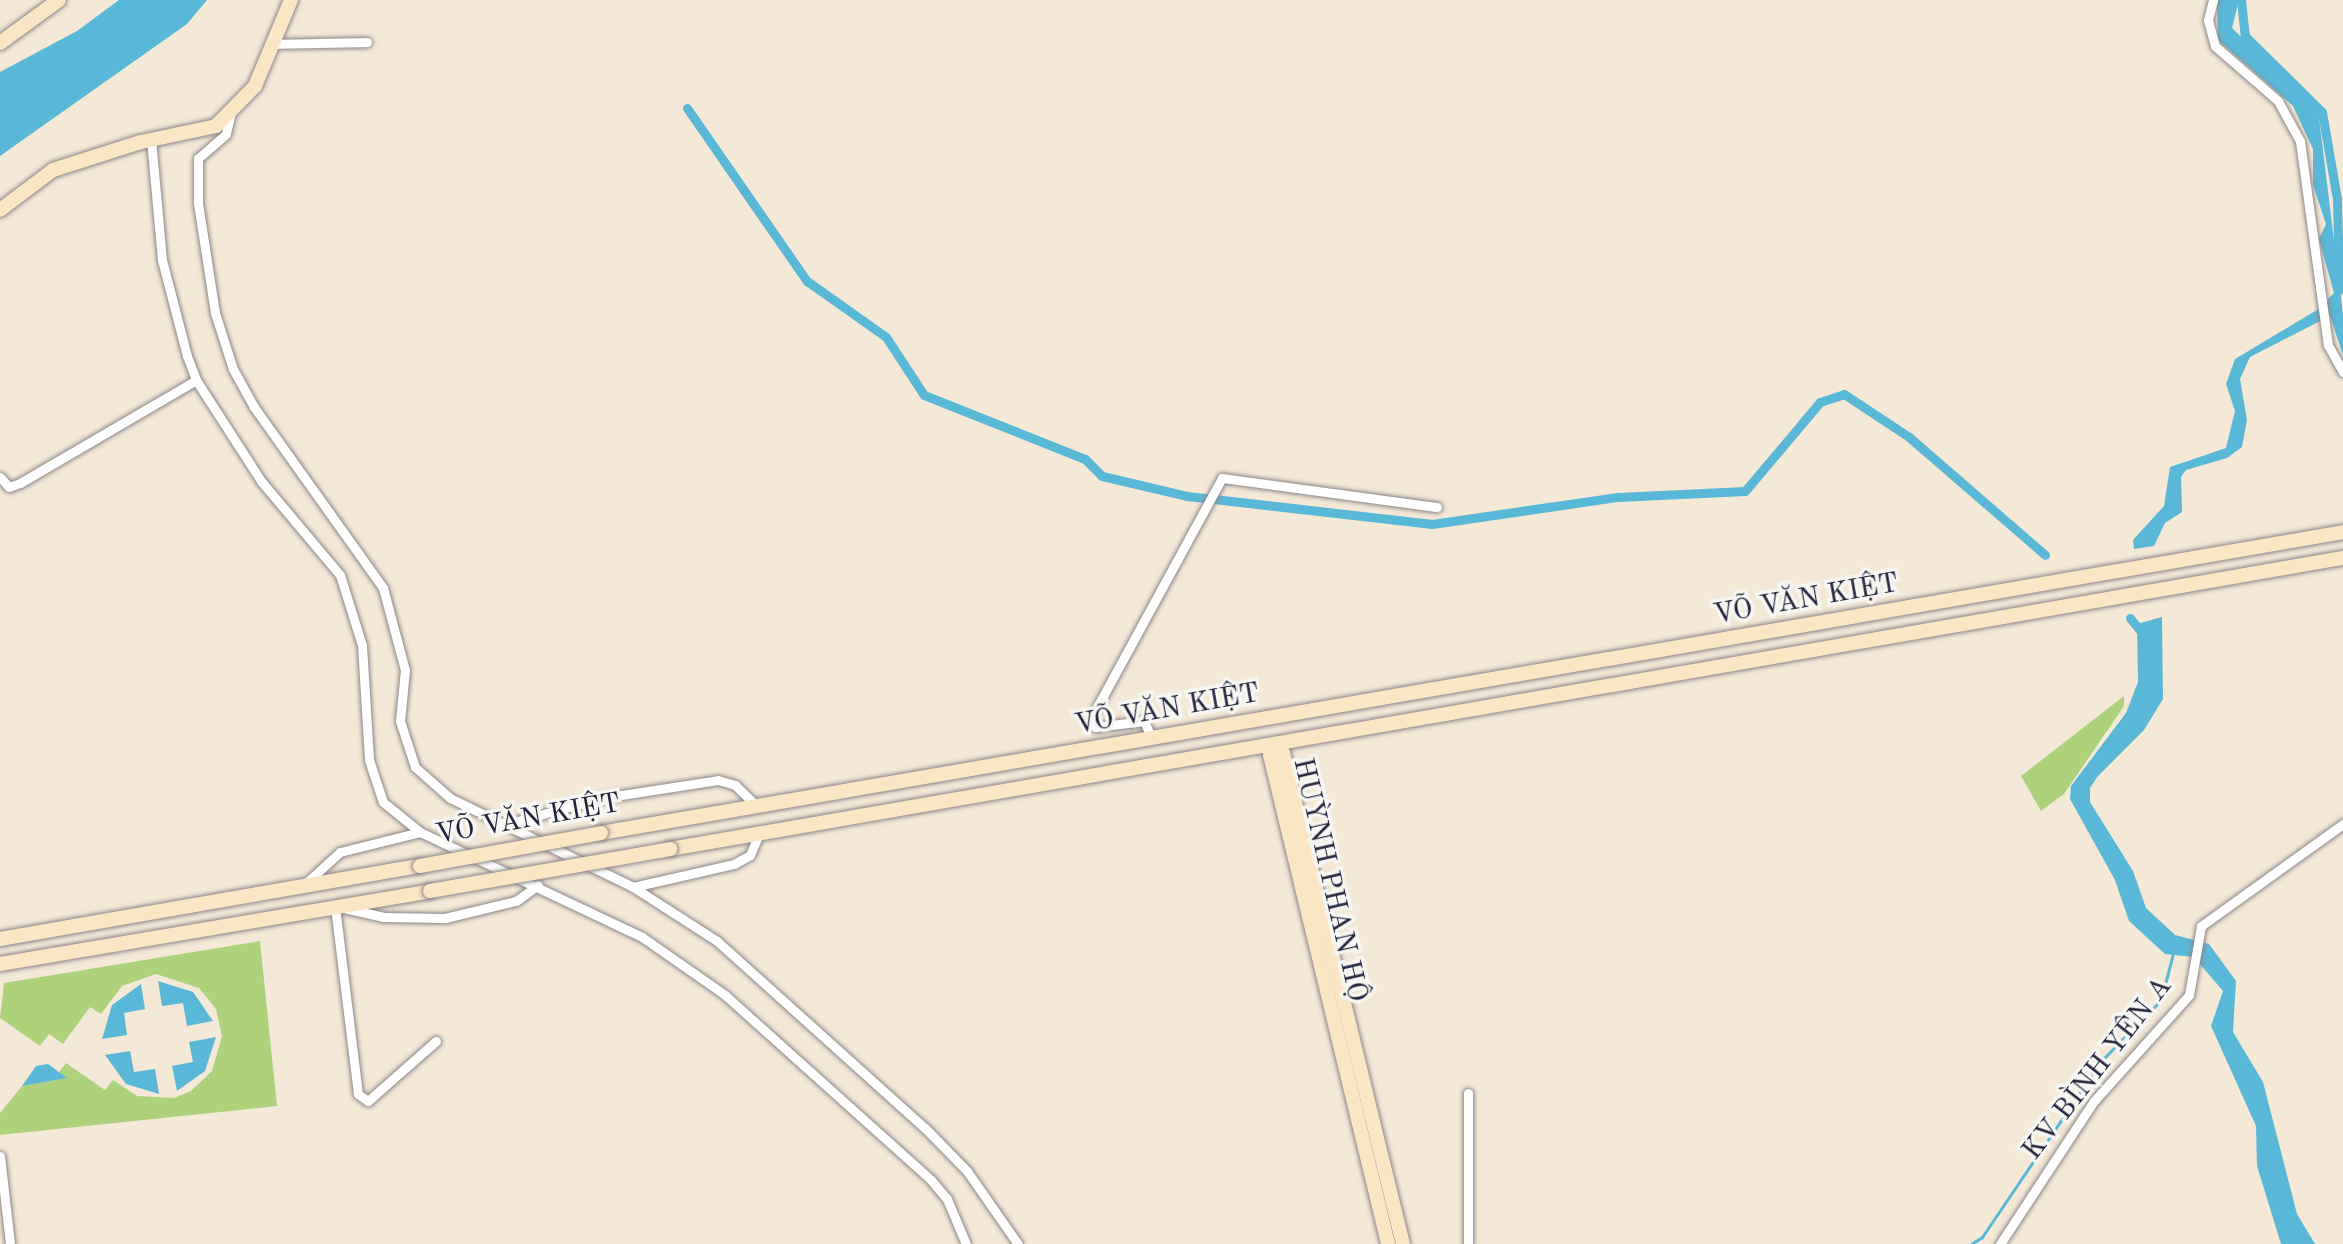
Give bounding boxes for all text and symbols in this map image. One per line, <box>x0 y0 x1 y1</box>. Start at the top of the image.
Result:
street label: VÕ VĂN KIỆT <box>1711 567 1901 633</box>
street label: VÕ VĂN KIỆT <box>1072 677 1262 743</box>
street label: HUỲNH PHAN HỘ <box>1285 755 1373 1005</box>
street label: VÕ VĂN KIỆT <box>433 787 623 853</box>
street label: KV BÌNH YÊN A <box>2016 971 2180 1167</box>

